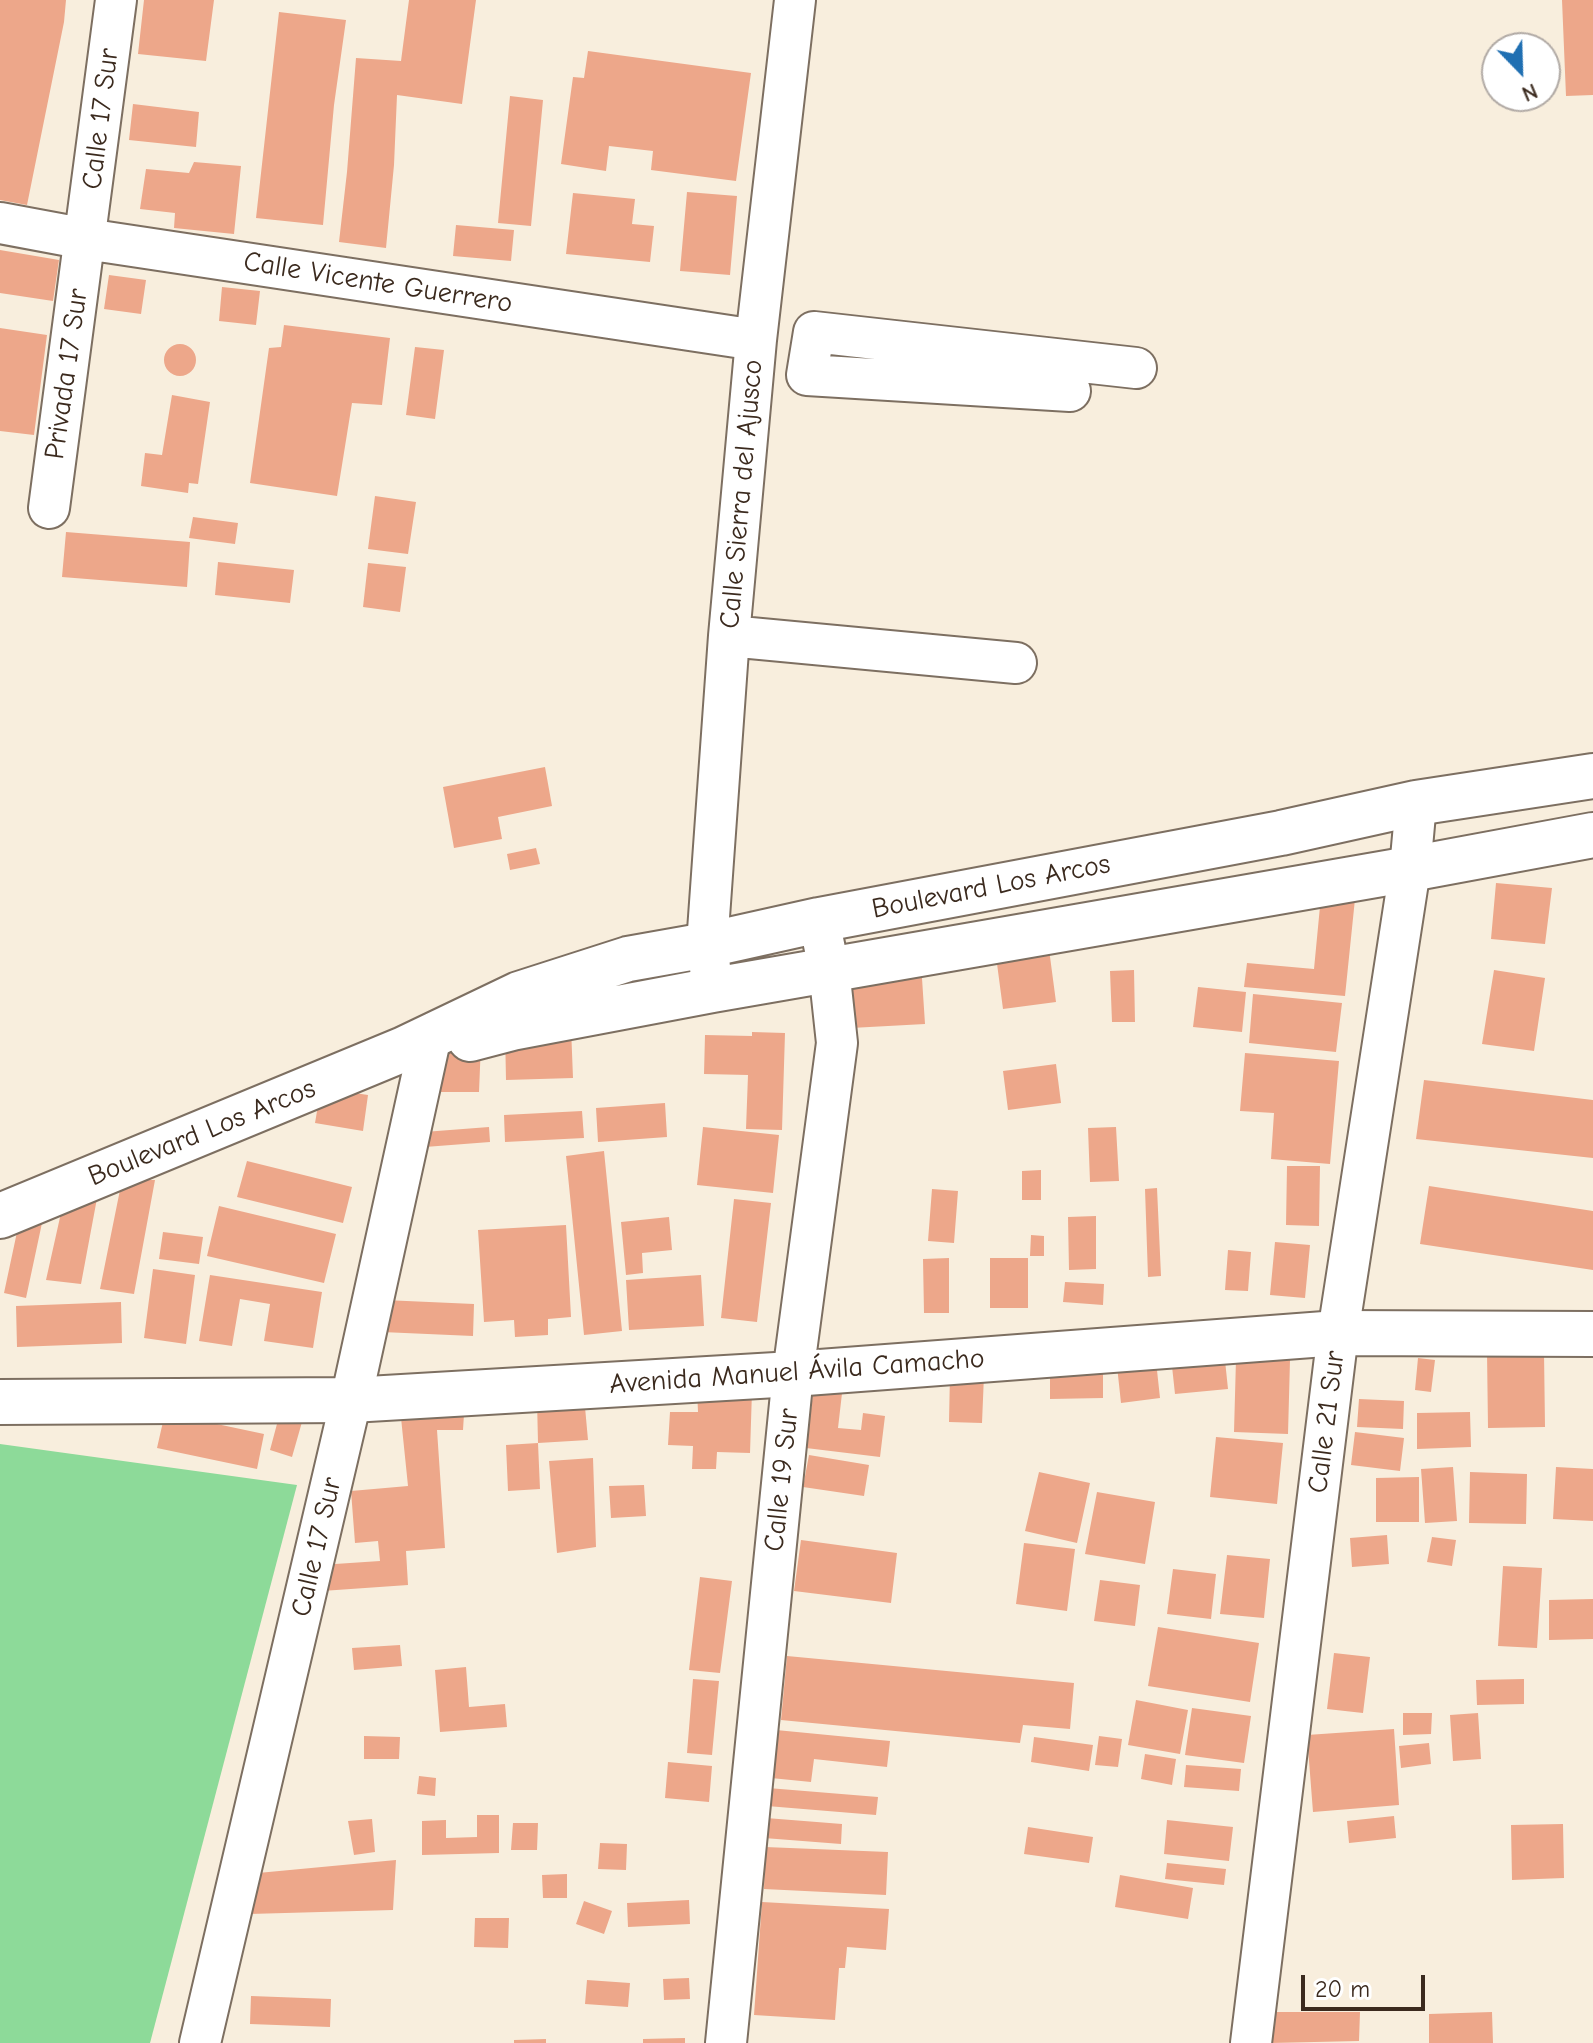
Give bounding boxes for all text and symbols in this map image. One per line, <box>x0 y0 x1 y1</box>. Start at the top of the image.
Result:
north arrow <box>1481 32 1561 112</box>
street label: Calle 17 Sur <box>76 47 126 191</box>
text: N <box>1518 77 1541 107</box>
street label: Calle Vicente Guerrero <box>241 245 515 321</box>
street label: Privada 17 Sur <box>38 287 96 461</box>
street label: Calle Sierra del Ajusco <box>713 358 771 630</box>
street label: Boulevard Los Arcos <box>869 847 1113 927</box>
street label: Boulevard Los Arcos <box>83 1072 321 1194</box>
street label: Avenida Manuel Ávila Camacho <box>608 1342 986 1402</box>
street label: Calle 21 Sur <box>1302 1349 1352 1495</box>
street label: Calle 19 Sur <box>758 1407 806 1553</box>
street label: Calle 17 Sur <box>285 1474 349 1620</box>
scale bar <box>1305 1959 1429 2009</box>
text: 20 m <box>1315 1975 1370 2003</box>

